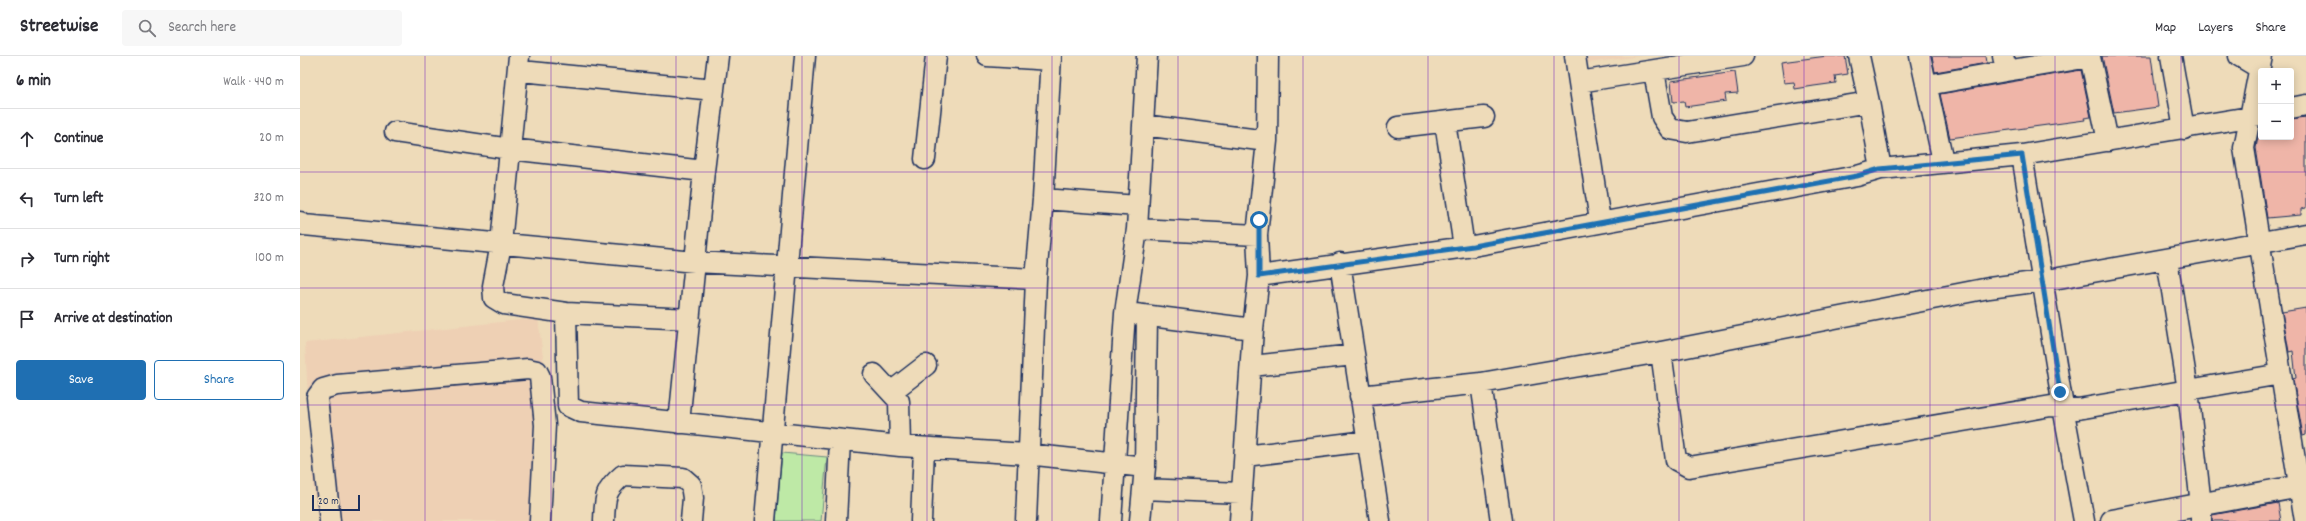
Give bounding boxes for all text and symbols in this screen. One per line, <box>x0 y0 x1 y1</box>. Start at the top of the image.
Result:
search box <box>122 10 402 46</box>
text: Streetwise <box>20 14 98 41</box>
icon: search <box>136 17 158 39</box>
text: Search here <box>168 17 236 39</box>
text: Map <box>2155 18 2176 38</box>
text: Layers <box>2198 18 2233 38</box>
text: Share <box>2255 18 2286 38</box>
map controls <box>2258 68 2294 140</box>
button: + <box>2258 68 2294 104</box>
text: 6 min <box>16 70 51 94</box>
text: Walk · 440 m <box>223 73 284 92</box>
button: − <box>2258 104 2294 140</box>
icon: ahead <box>16 128 38 150</box>
text: Continue <box>54 128 103 150</box>
text: 20 m <box>259 129 284 148</box>
icon: left <box>16 188 38 210</box>
text: Turn left <box>54 188 103 210</box>
text: 320 m <box>254 189 284 208</box>
route start <box>1250 211 1268 229</box>
icon: right <box>16 248 38 270</box>
text: Turn right <box>54 248 110 270</box>
text: 100 m <box>255 249 284 268</box>
icon: arrive <box>16 308 38 330</box>
text: Arrive at destination <box>54 308 172 330</box>
button: Save <box>16 360 146 400</box>
button: Share <box>154 360 284 400</box>
route end <box>2051 383 2069 401</box>
scale bar <box>312 493 360 512</box>
text: 20 m <box>318 494 339 510</box>

